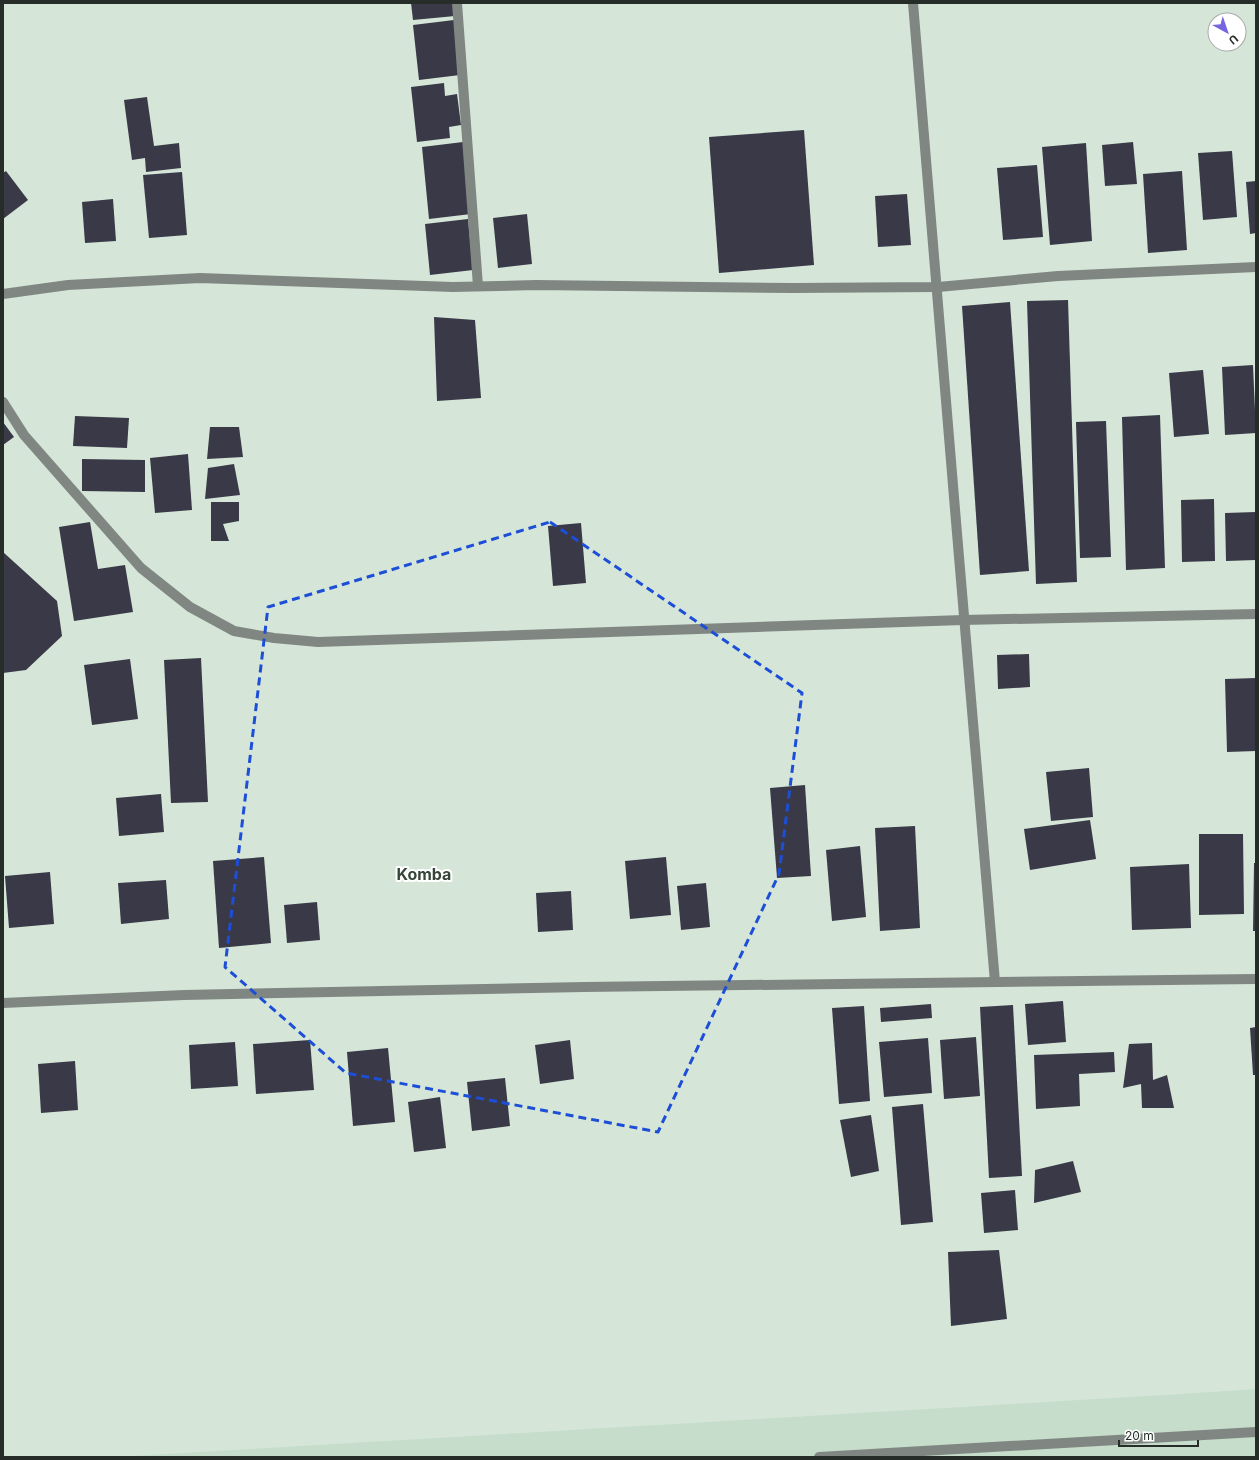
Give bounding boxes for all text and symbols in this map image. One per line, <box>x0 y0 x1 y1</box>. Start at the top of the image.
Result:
north arrow <box>1207 12 1247 52</box>
text: U <box>1226 32 1241 48</box>
district label: Komba <box>397 864 451 884</box>
scale bar <box>1119 1422 1198 1448</box>
text: 20 m <box>1125 1428 1154 1443</box>

